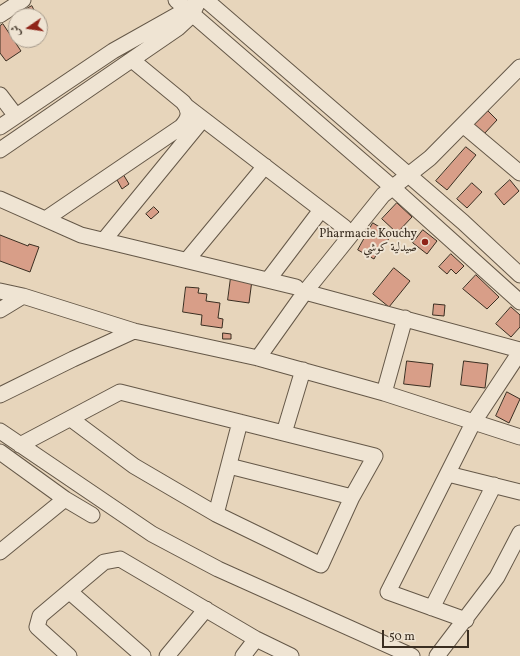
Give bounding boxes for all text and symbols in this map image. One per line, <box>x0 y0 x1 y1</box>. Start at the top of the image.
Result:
north arrow <box>8 8 48 48</box>
text: ش <box>8 24 25 38</box>
place label: Pharmacie Kouchy صيدلية كوشي <box>319 228 417 256</box>
marker: Pharmacie Kouchy صيدلية كوشي <box>420 237 430 247</box>
scale bar <box>384 622 471 648</box>
text: 50 m <box>389 629 415 645</box>

